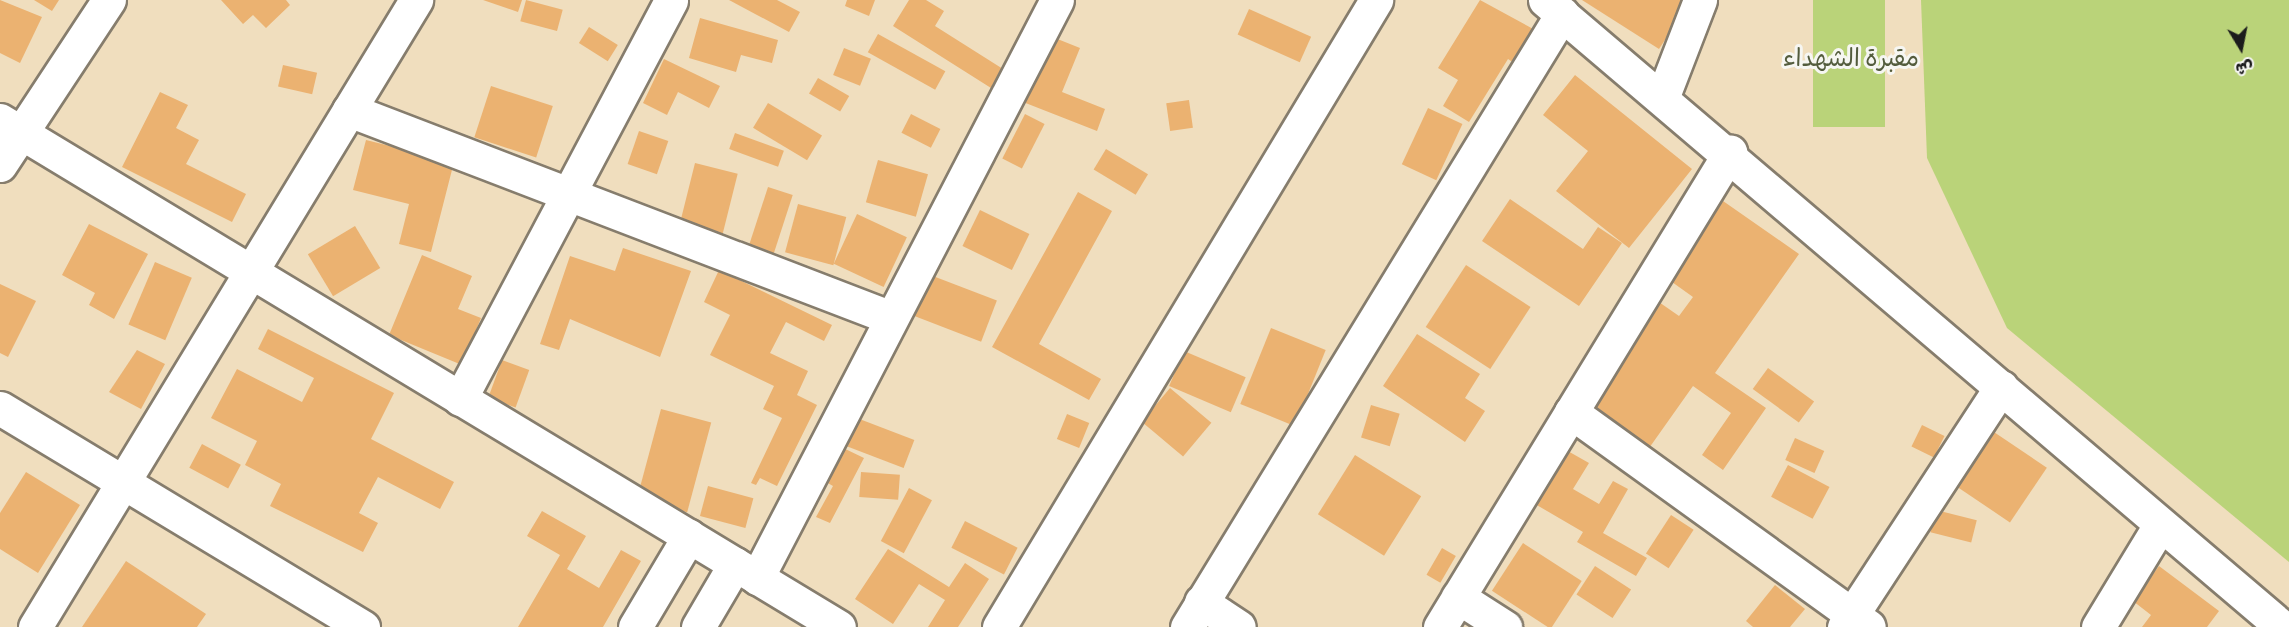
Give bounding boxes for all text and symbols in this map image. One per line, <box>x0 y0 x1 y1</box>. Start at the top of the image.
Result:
north arrow <box>2211 18 2271 78</box>
park label: مقبرة الشهداء <box>1783 48 1919 76</box>
text: ش <box>2234 53 2255 79</box>

